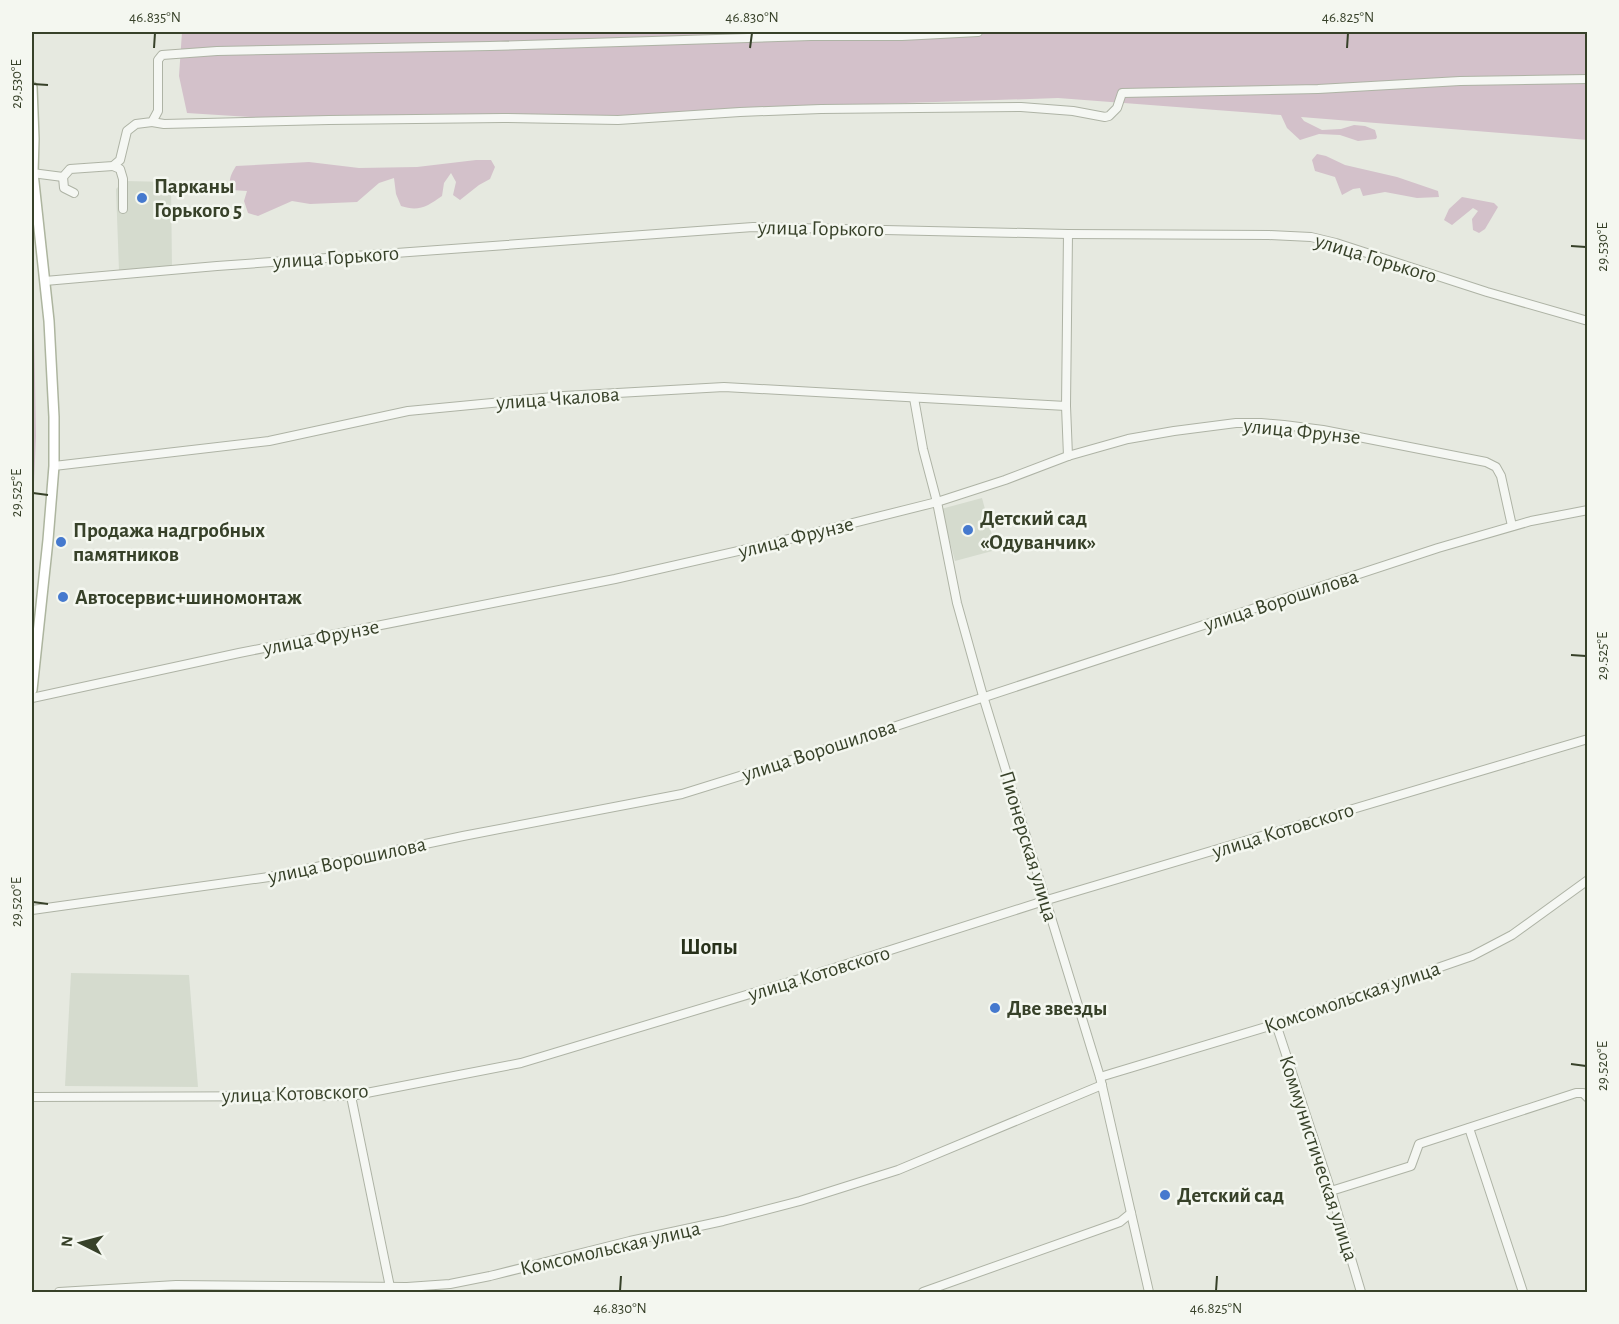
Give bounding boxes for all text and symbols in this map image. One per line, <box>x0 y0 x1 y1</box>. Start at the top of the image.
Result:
text: 46.835°N <box>129 10 181 25</box>
text: 46.830°N <box>725 10 779 25</box>
text: 46.825°N <box>1322 10 1374 25</box>
text: 29.530°E <box>9 59 24 109</box>
place label: Парканы Горького 5 <box>154 176 242 221</box>
marker: Парканы Горького 5 <box>135 191 149 205</box>
street label: улица Горького <box>757 217 884 240</box>
text: 29.530°E <box>1595 222 1610 272</box>
street label: улица Горького <box>1312 230 1439 287</box>
street label: улица Горького <box>271 243 400 272</box>
street label: улица Чкалова <box>495 384 621 413</box>
street label: улица Фрунзе <box>1241 415 1362 448</box>
text: 29.525°E <box>9 469 24 517</box>
place label: Детский сад «Одуванчик» <box>980 508 1096 553</box>
street label: улица Фрунзе <box>736 513 856 562</box>
place label: Продажа надгробных памятников <box>73 520 265 565</box>
marker: Детский сад «Одуванчик» <box>961 523 975 537</box>
marker: Продажа надгробных памятников <box>54 535 68 549</box>
street label: улица Ворошилова <box>1200 566 1361 636</box>
place label: Автосервис+шиномонтаж <box>75 587 302 608</box>
marker: Автосервис+шиномонтаж <box>56 590 70 604</box>
street label: улица Фрунзе <box>260 616 381 659</box>
text: 29.525°E <box>1595 632 1610 680</box>
street label: улица Ворошилова <box>738 716 899 786</box>
street label: Пионерская улица <box>996 768 1062 924</box>
street label: улица Котовского <box>1209 799 1356 862</box>
street label: улица Ворошилова <box>265 833 428 888</box>
text: 29.520°E <box>9 877 24 927</box>
district label: Шопы <box>680 936 738 958</box>
street label: улица Котовского <box>745 942 892 1005</box>
street label: Комсомольская улица <box>1261 957 1443 1037</box>
place label: Две звезды <box>1007 998 1108 1019</box>
marker: Две звезды <box>988 1001 1002 1015</box>
text: 29.520°E <box>1595 1041 1610 1091</box>
street label: Коммунистическая улица <box>1275 1053 1362 1264</box>
street label: улица Котовского <box>220 1080 369 1107</box>
place label: Детский сад <box>1177 1185 1284 1206</box>
marker: Детский сад <box>1158 1188 1172 1202</box>
north arrow <box>51 1213 111 1273</box>
street label: Комсомольская улица <box>518 1217 703 1279</box>
text: N <box>59 1235 76 1248</box>
text: 46.830°N <box>593 1301 647 1316</box>
text: 46.825°N <box>1190 1301 1242 1316</box>

